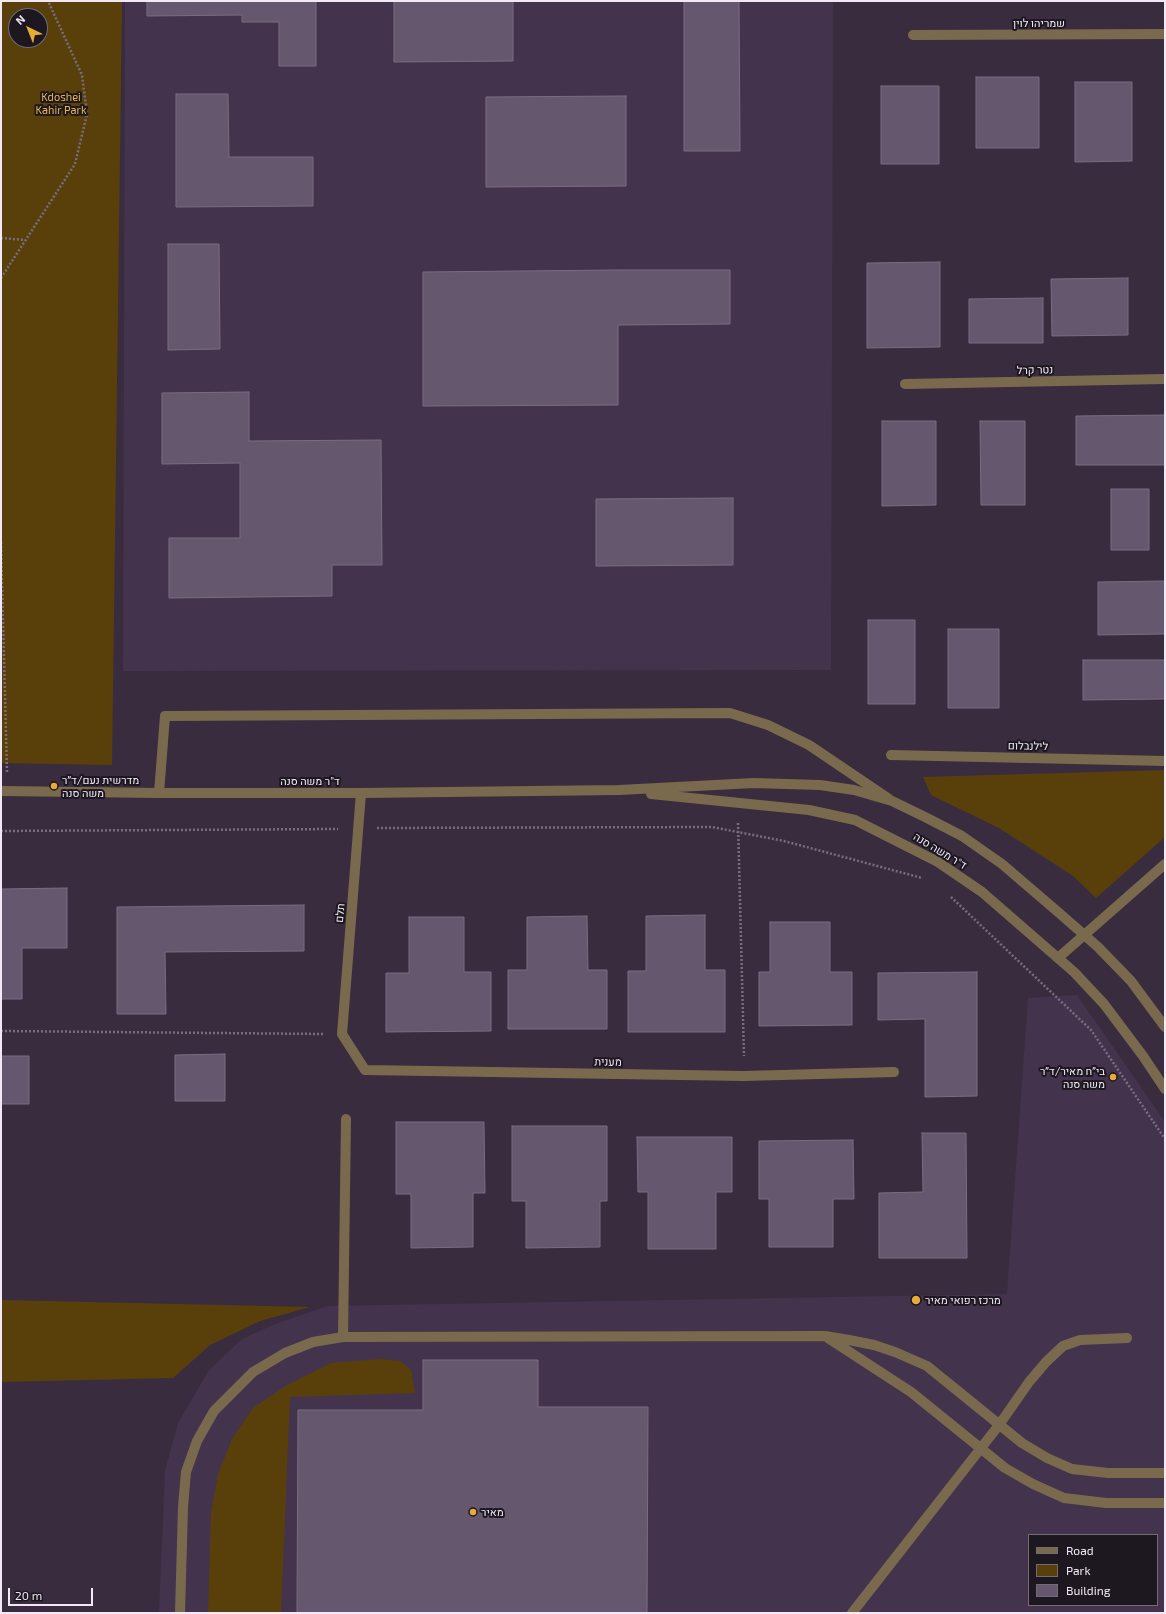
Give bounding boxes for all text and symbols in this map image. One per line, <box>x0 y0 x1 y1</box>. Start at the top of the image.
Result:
north arrow <box>8 8 48 48</box>
text: N <box>13 12 27 27</box>
street label: שמריהו לוין <box>1013 16 1065 30</box>
park label: Kdoshei Kahir Park <box>35 90 87 116</box>
street label: נטר קרל <box>1017 363 1053 377</box>
street label: לילנבלום <box>1008 739 1048 753</box>
place label: מדרשית נעם/ד״ר משה סנה <box>62 773 139 799</box>
street label: ד"ר משה סנה <box>280 774 340 788</box>
marker: מדרשית נעם/ד״ר משה סנה <box>49 781 59 791</box>
street label: ד"ר משה סנה <box>911 830 969 872</box>
street label: תלם <box>333 903 347 923</box>
street label: מענית <box>594 1055 622 1069</box>
place label: בי״ח מאיר/ד״ר משה סנה <box>1040 1064 1105 1090</box>
marker: בי״ח מאיר/ד״ר משה סנה <box>1108 1072 1118 1082</box>
place label: מרכז רפואי מאיר <box>925 1293 1001 1307</box>
marker: מרכז רפואי מאיר <box>910 1294 922 1306</box>
place label: מאיר <box>481 1505 504 1519</box>
marker: מאיר <box>468 1507 478 1517</box>
legend <box>1028 1534 1158 1606</box>
text: Road <box>1066 1543 1094 1557</box>
text: Park <box>1066 1563 1091 1577</box>
scale bar <box>10 1580 95 1606</box>
text: Building <box>1066 1583 1110 1597</box>
text: 20 m <box>15 1588 42 1602</box>

